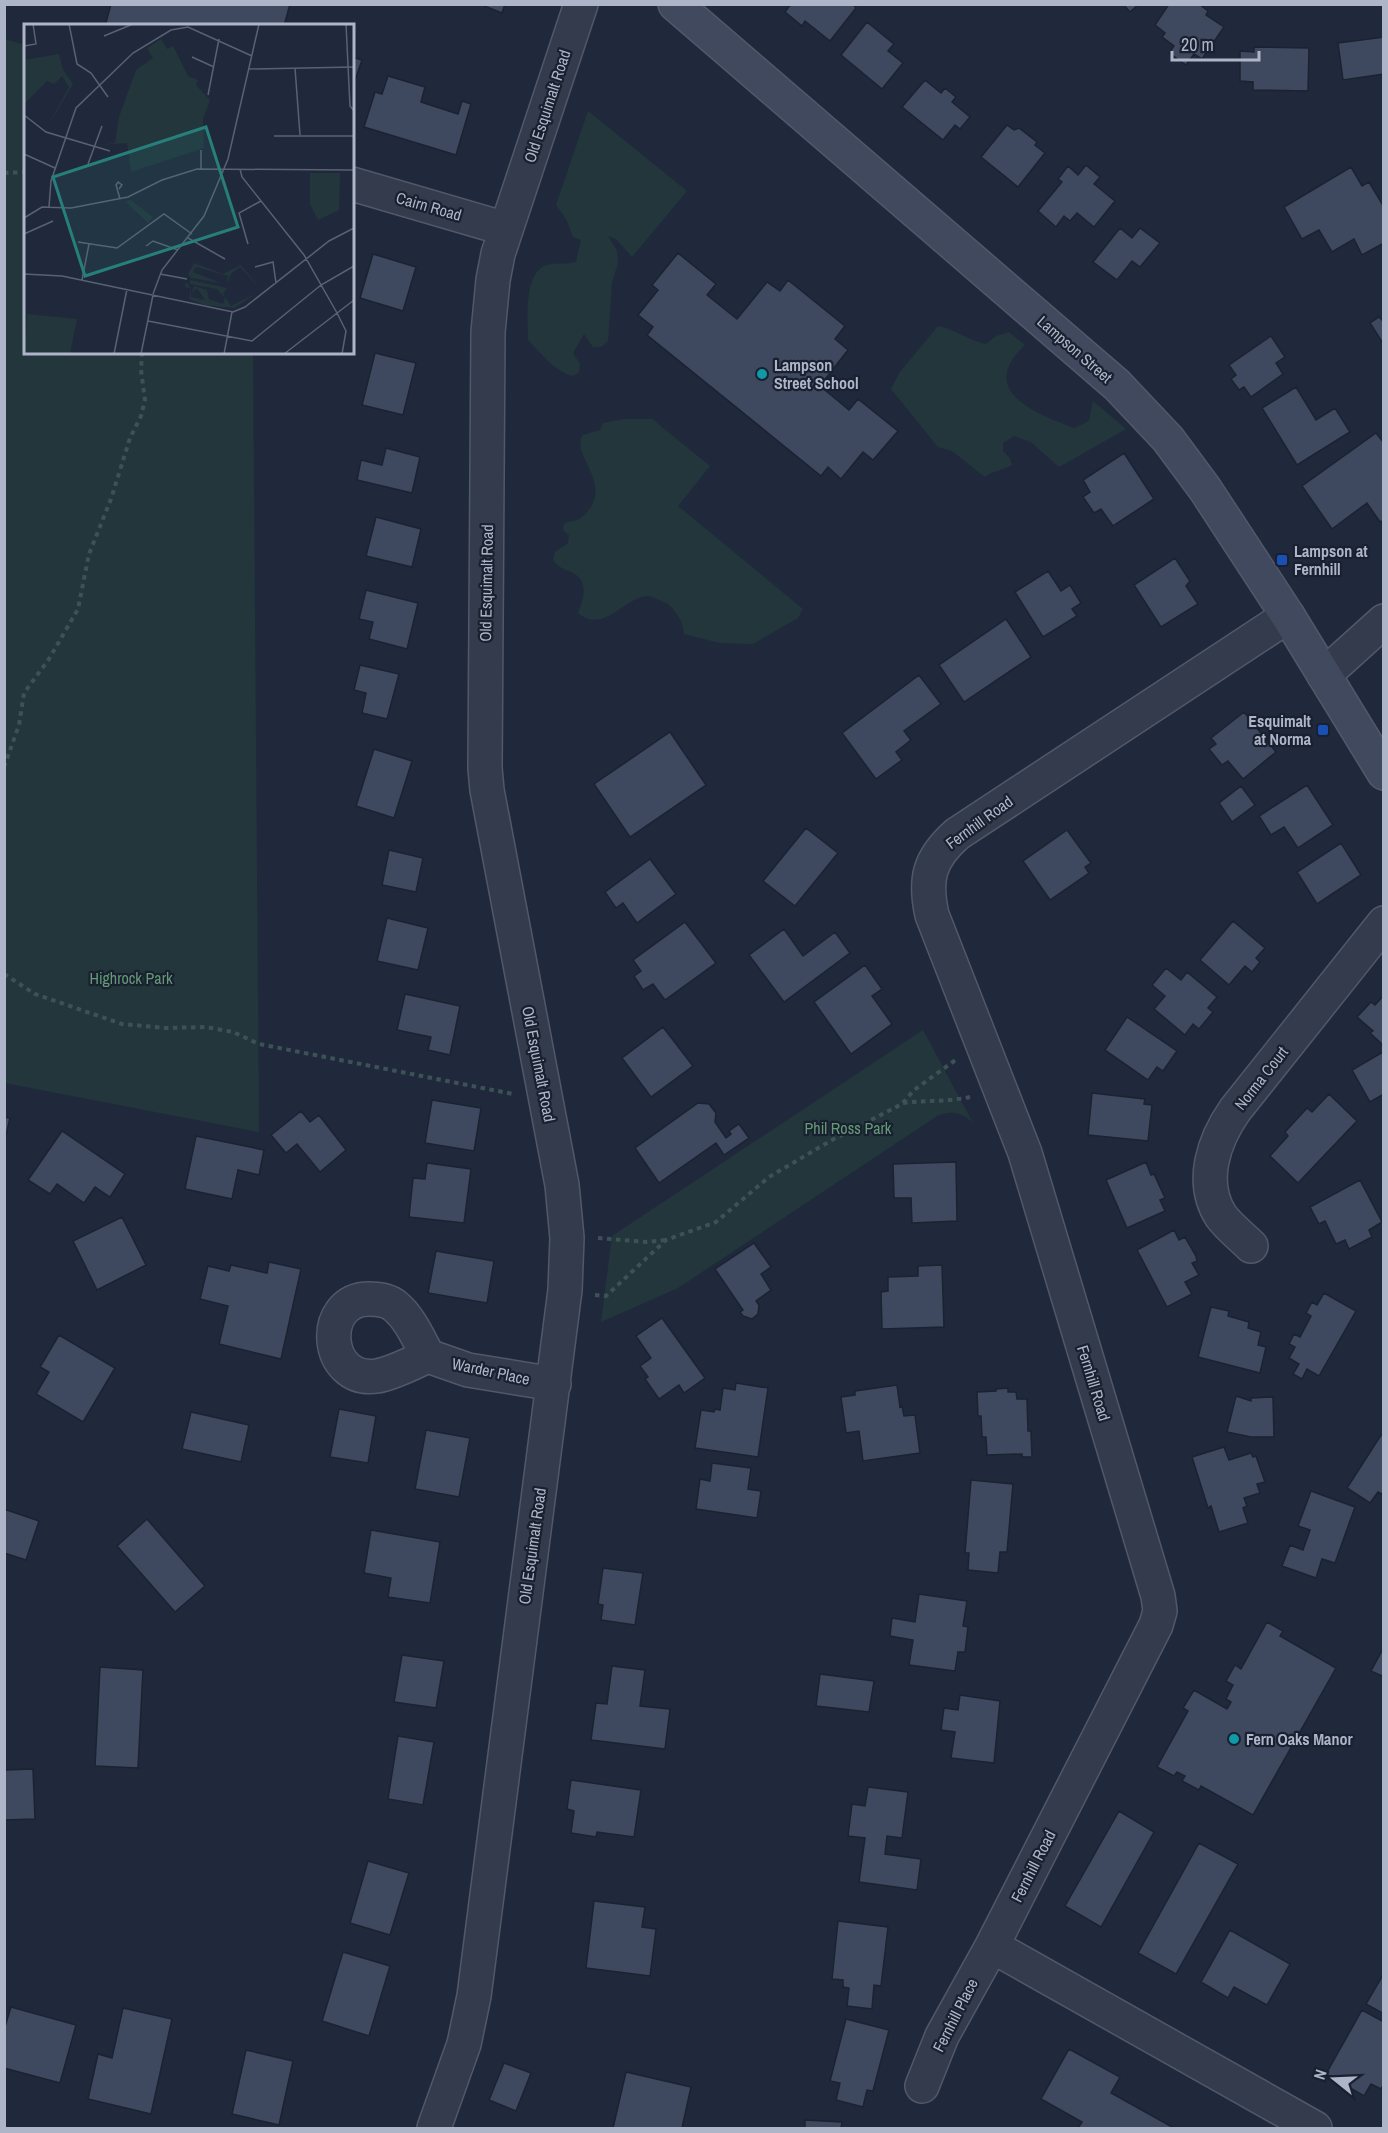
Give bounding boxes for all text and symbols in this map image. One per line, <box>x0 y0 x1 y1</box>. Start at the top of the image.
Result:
inset map <box>24 24 354 354</box>
scale bar <box>1172 24 1259 62</box>
text: 20 m <box>1181 32 1214 57</box>
street label: Old Esquimalt Road <box>518 47 576 165</box>
street label: Cairn Road <box>394 186 464 226</box>
street label: Lampson Street <box>1033 310 1117 388</box>
place label: Lampson Street School <box>774 354 859 394</box>
marker: Lampson Street School <box>755 367 769 381</box>
street label: Old Esquimalt Road <box>474 524 498 642</box>
place label: Lampson at Fernhill <box>1294 540 1368 580</box>
marker: Lampson at Fernhill <box>1275 553 1289 567</box>
place label: Esquimalt at Norma <box>1248 710 1312 750</box>
marker: Esquimalt at Norma <box>1316 723 1330 737</box>
street label: Fernhill Road <box>941 790 1017 854</box>
park label: Highrock Park <box>89 967 173 989</box>
street label: Old Esquimalt Road <box>517 1004 561 1124</box>
street label: Norma Court <box>1229 1041 1293 1114</box>
park label: Phil Ross Park <box>805 1117 892 1139</box>
street label: Fernhill Road <box>1072 1342 1116 1424</box>
street label: Warder Place <box>450 1352 532 1390</box>
street label: Old Esquimalt Road <box>513 1486 551 1606</box>
place label: Fern Oaks Manor <box>1246 1728 1353 1750</box>
marker: Fern Oaks Manor <box>1227 1732 1241 1746</box>
street label: Fernhill Road <box>1005 1826 1061 1906</box>
street label: Fernhill Place <box>927 1975 983 2055</box>
north arrow <box>1304 2049 1364 2109</box>
text: N <box>1308 2066 1332 2082</box>

